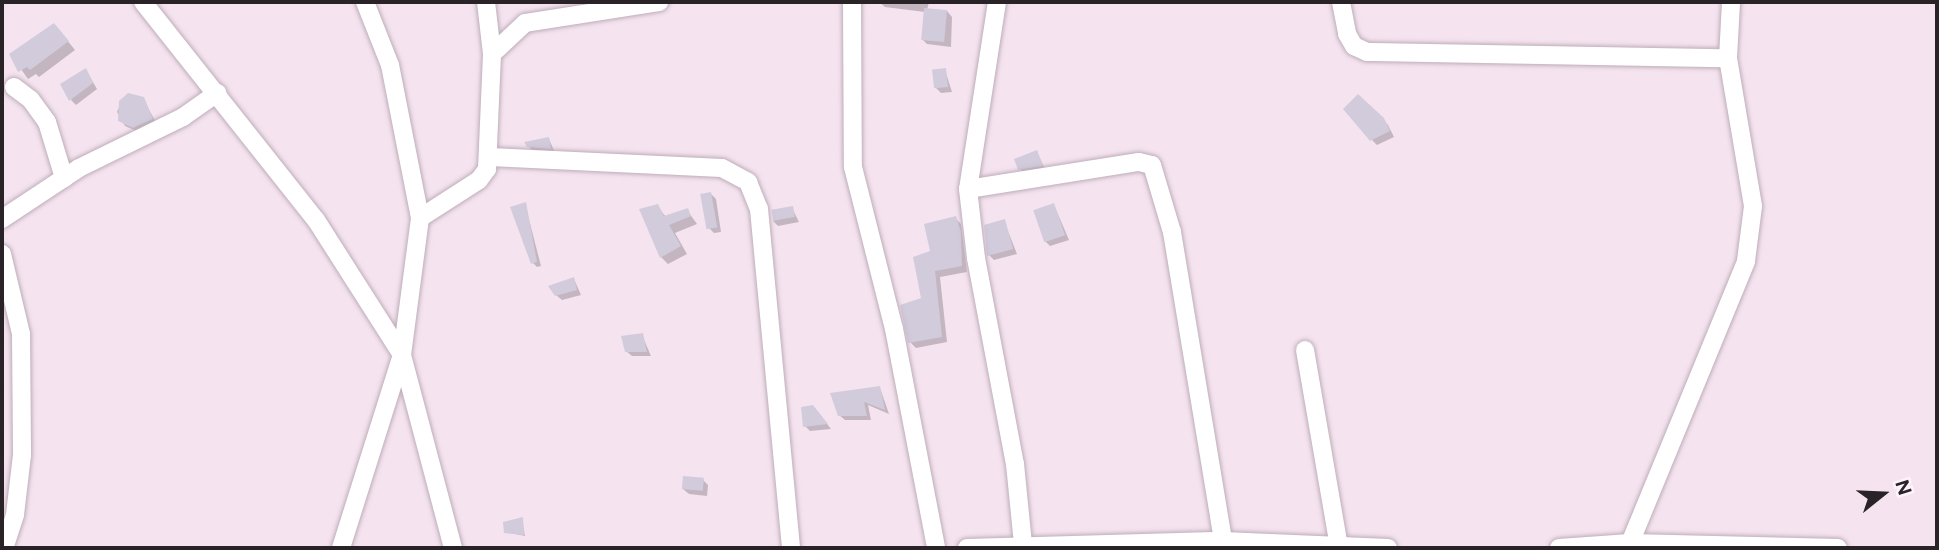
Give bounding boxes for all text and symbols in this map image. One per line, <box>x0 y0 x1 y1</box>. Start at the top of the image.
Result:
north arrow <box>1848 459 1918 529</box>
text: N <box>1890 477 1917 498</box>

